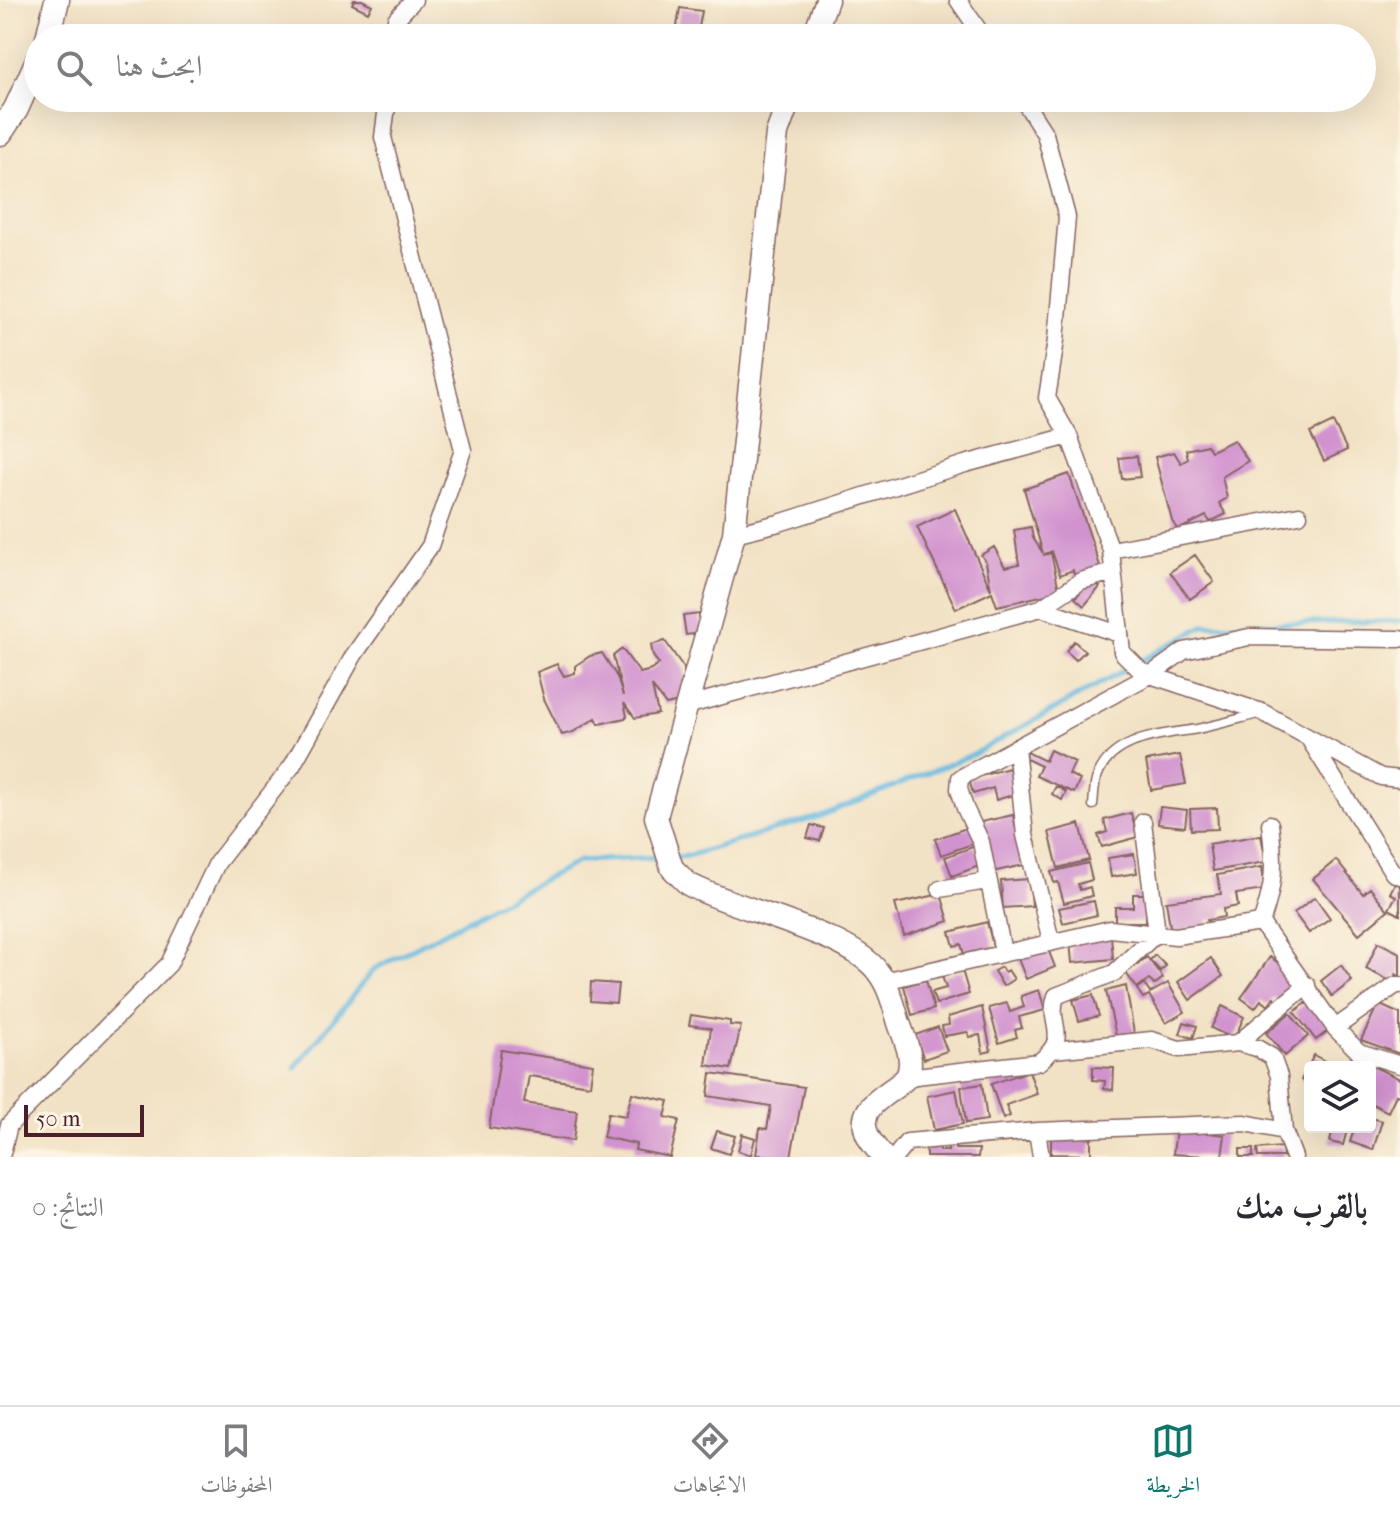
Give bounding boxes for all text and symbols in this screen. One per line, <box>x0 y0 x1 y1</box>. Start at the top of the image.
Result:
search box <box>24 24 1376 112</box>
icon: search <box>52 46 96 90</box>
text: ابحث هنا <box>116 49 202 84</box>
map controls <box>1304 1061 1376 1133</box>
button: layers <box>1304 1061 1376 1133</box>
scale bar <box>24 1101 144 1137</box>
text: 50 m <box>36 1106 81 1132</box>
text: بالقرب منك <box>1235 1186 1368 1226</box>
text: النتائج: 0 <box>32 1192 104 1223</box>
tab: المحفوظات <box>200 1419 273 1506</box>
tab: الاتجاهات <box>673 1419 746 1506</box>
tab: الخريطة <box>1146 1419 1200 1506</box>

